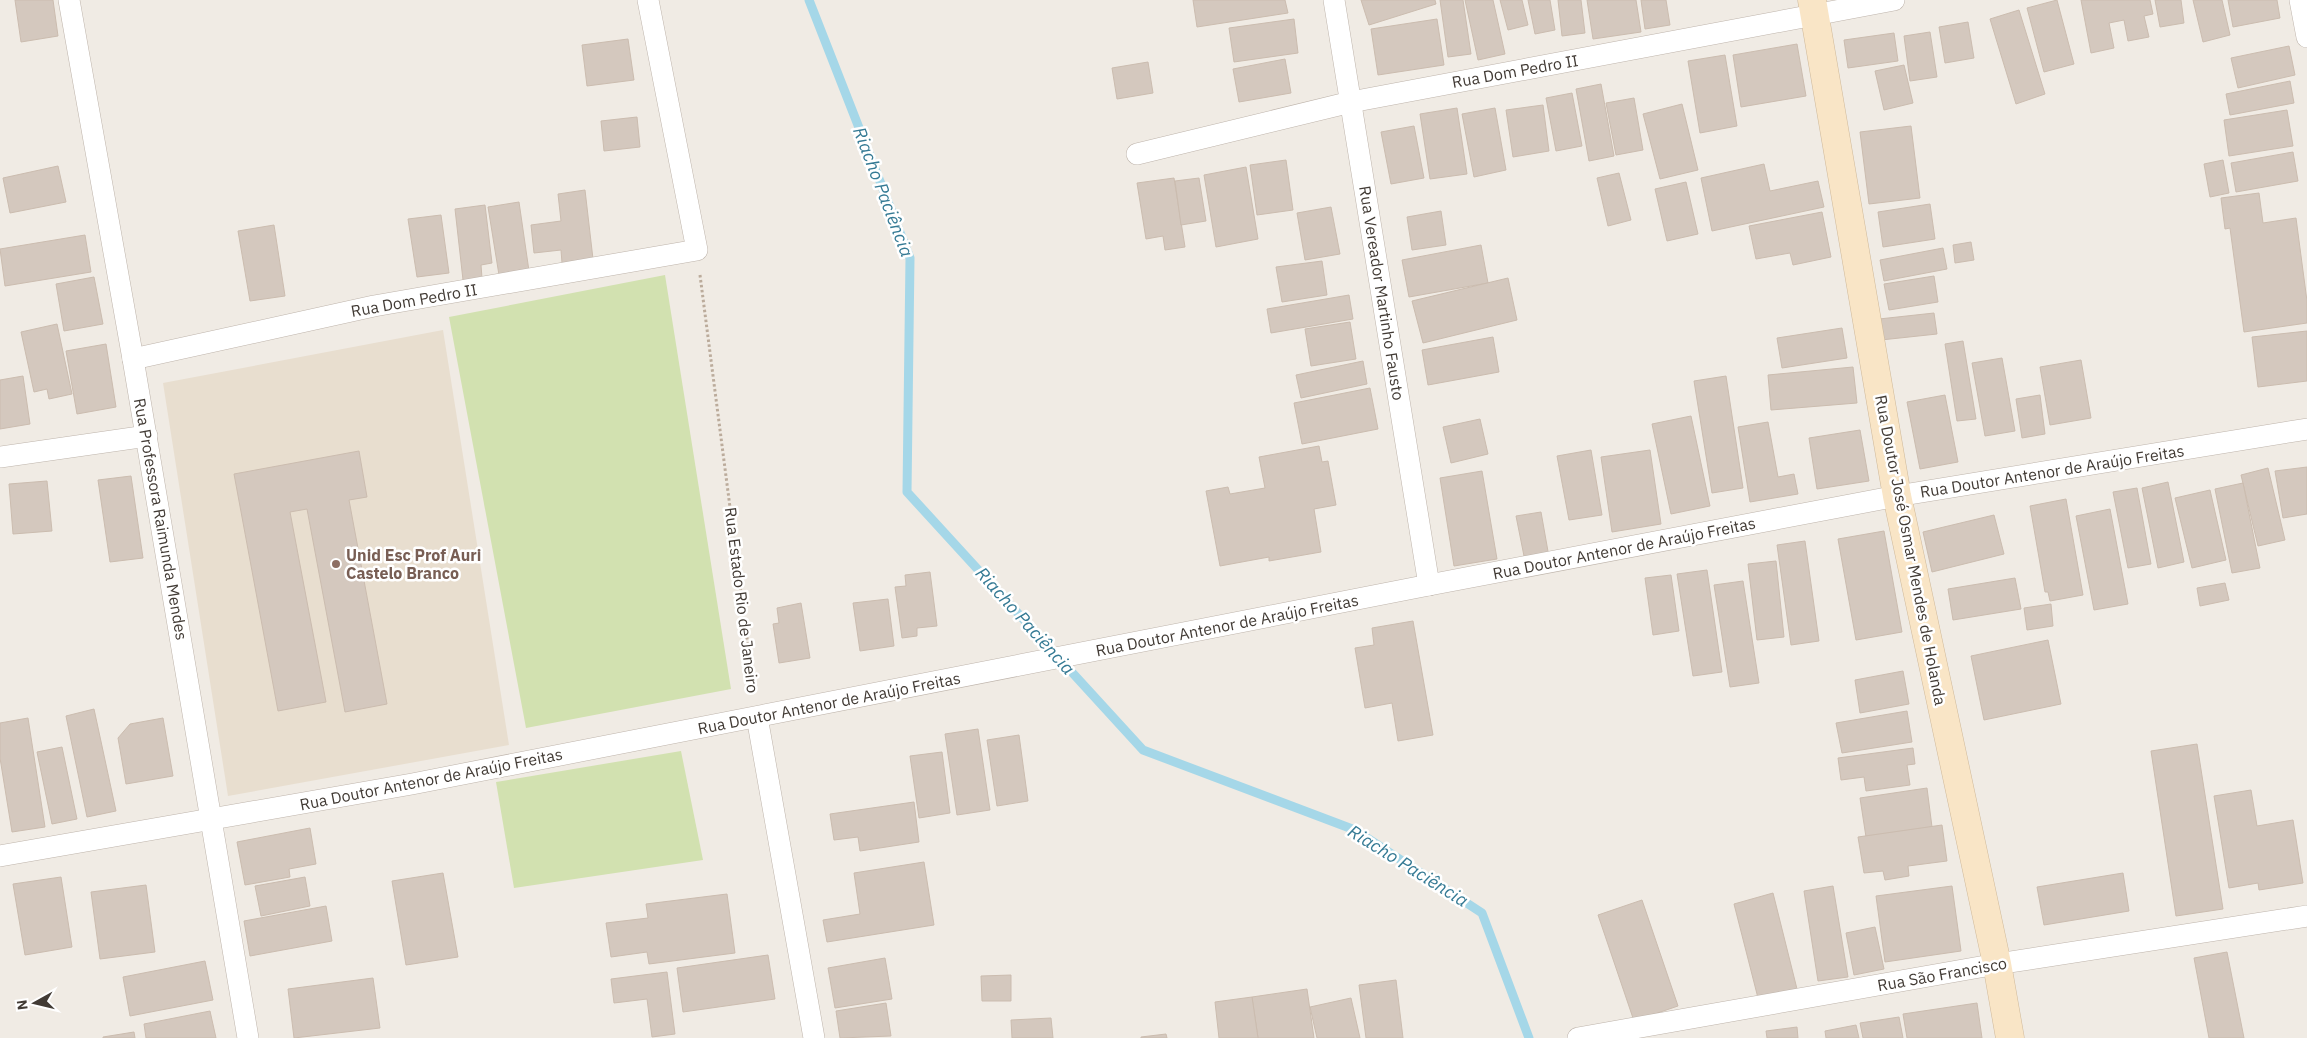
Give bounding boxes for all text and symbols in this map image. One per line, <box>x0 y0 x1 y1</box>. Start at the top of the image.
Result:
street label: Rua Dom Pedro II <box>1450 50 1580 92</box>
water label: Riacho Paciência <box>848 124 919 260</box>
street label: Rua Vereador Martinho Fausto <box>1355 184 1409 402</box>
street label: Rua Dom Pedro II <box>349 279 479 321</box>
street label: Rua Doutor José Osmar Mendes de Holanda <box>1871 393 1951 707</box>
street label: Rua Professora Raimunda Mendes <box>130 396 192 642</box>
street label: Rua Doutor Antenor de Araújo Freitas <box>1918 440 2186 502</box>
street label: Rua Estado Rio de Janeiro <box>721 506 763 694</box>
street label: Rua Doutor Antenor de Araújo Freitas <box>1491 513 1757 583</box>
place label: Unid Esc Prof Auri Castelo Branco <box>346 545 481 583</box>
marker: Unid Esc Prof Auri Castelo Branco <box>330 558 342 570</box>
water label: Riacho Paciência <box>971 562 1080 679</box>
street label: Rua Doutor Antenor de Araújo Freitas <box>1094 590 1360 660</box>
street label: Rua Doutor Antenor de Araújo Freitas <box>696 668 962 738</box>
street label: Rua Doutor Antenor de Araújo Freitas <box>298 744 564 814</box>
water label: Riacho Paciência <box>1344 819 1473 912</box>
street label: Rua São Francisco <box>1876 953 2008 995</box>
north arrow <box>10 978 60 1028</box>
text: N <box>13 999 32 1011</box>

